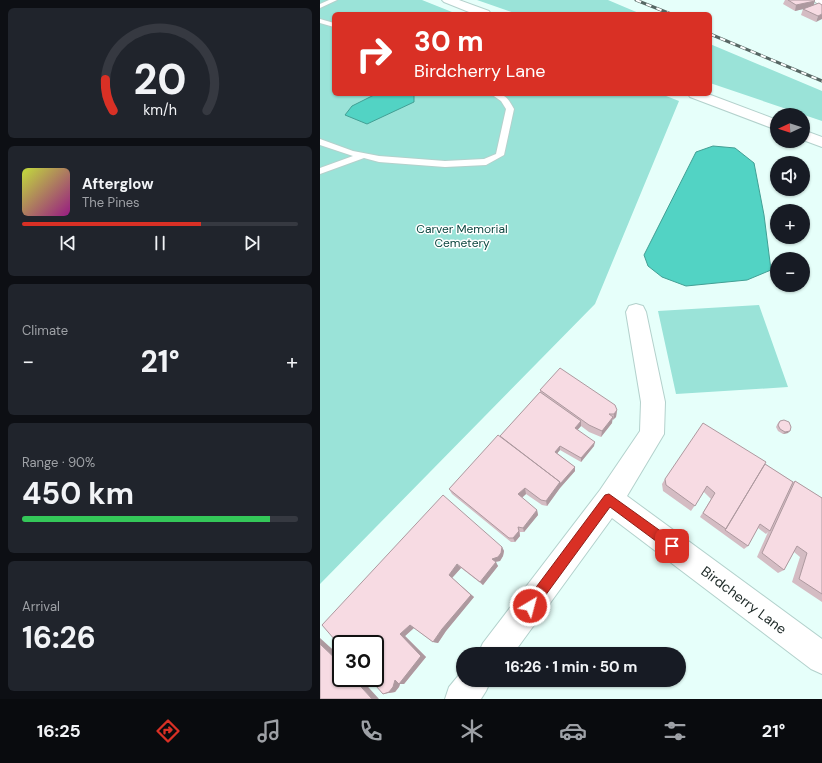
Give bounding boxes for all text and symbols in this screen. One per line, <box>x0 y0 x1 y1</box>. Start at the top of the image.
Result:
text: 30 m <box>414 23 484 60</box>
icon: right <box>348 28 400 80</box>
text: 20 <box>133 53 187 107</box>
text: Birdcherry Lane <box>414 59 546 83</box>
text: km/h <box>143 101 177 119</box>
north arrow <box>770 108 810 148</box>
map controls <box>770 108 810 292</box>
button: sound <box>770 156 810 196</box>
text: Afterglow <box>82 174 154 194</box>
text: The Pines <box>82 194 140 211</box>
button: + <box>770 204 810 244</box>
park label: Carver Memorial Cemetery <box>416 221 508 251</box>
icon: previous <box>57 232 79 254</box>
icon: pause <box>149 232 171 254</box>
icon: next <box>241 232 263 254</box>
button: − <box>770 252 810 292</box>
text: Climate <box>22 322 68 339</box>
text: 21° <box>140 342 180 381</box>
text: − <box>22 347 34 376</box>
text: + <box>286 347 298 376</box>
text: Range · 90% <box>22 454 95 471</box>
text: 450 km <box>22 474 134 513</box>
pin <box>655 529 689 563</box>
icon: arrive <box>661 535 683 557</box>
street label: Birdcherry Lane <box>698 562 790 638</box>
position arrow <box>509 585 551 627</box>
text: Arrival <box>22 598 60 615</box>
text: 16:26 <box>22 618 96 657</box>
speed limit sign: 30 <box>332 635 384 687</box>
text: 16:26 · 1 min · 50 m <box>505 657 637 677</box>
icon: directions <box>154 717 182 745</box>
icon: music <box>255 717 283 745</box>
icon: phone <box>357 717 385 745</box>
icon: climate <box>458 717 486 745</box>
icon: car <box>559 717 587 745</box>
icon: filters <box>661 717 689 745</box>
text: 16:25 <box>37 719 81 743</box>
text: 21° <box>762 719 785 743</box>

